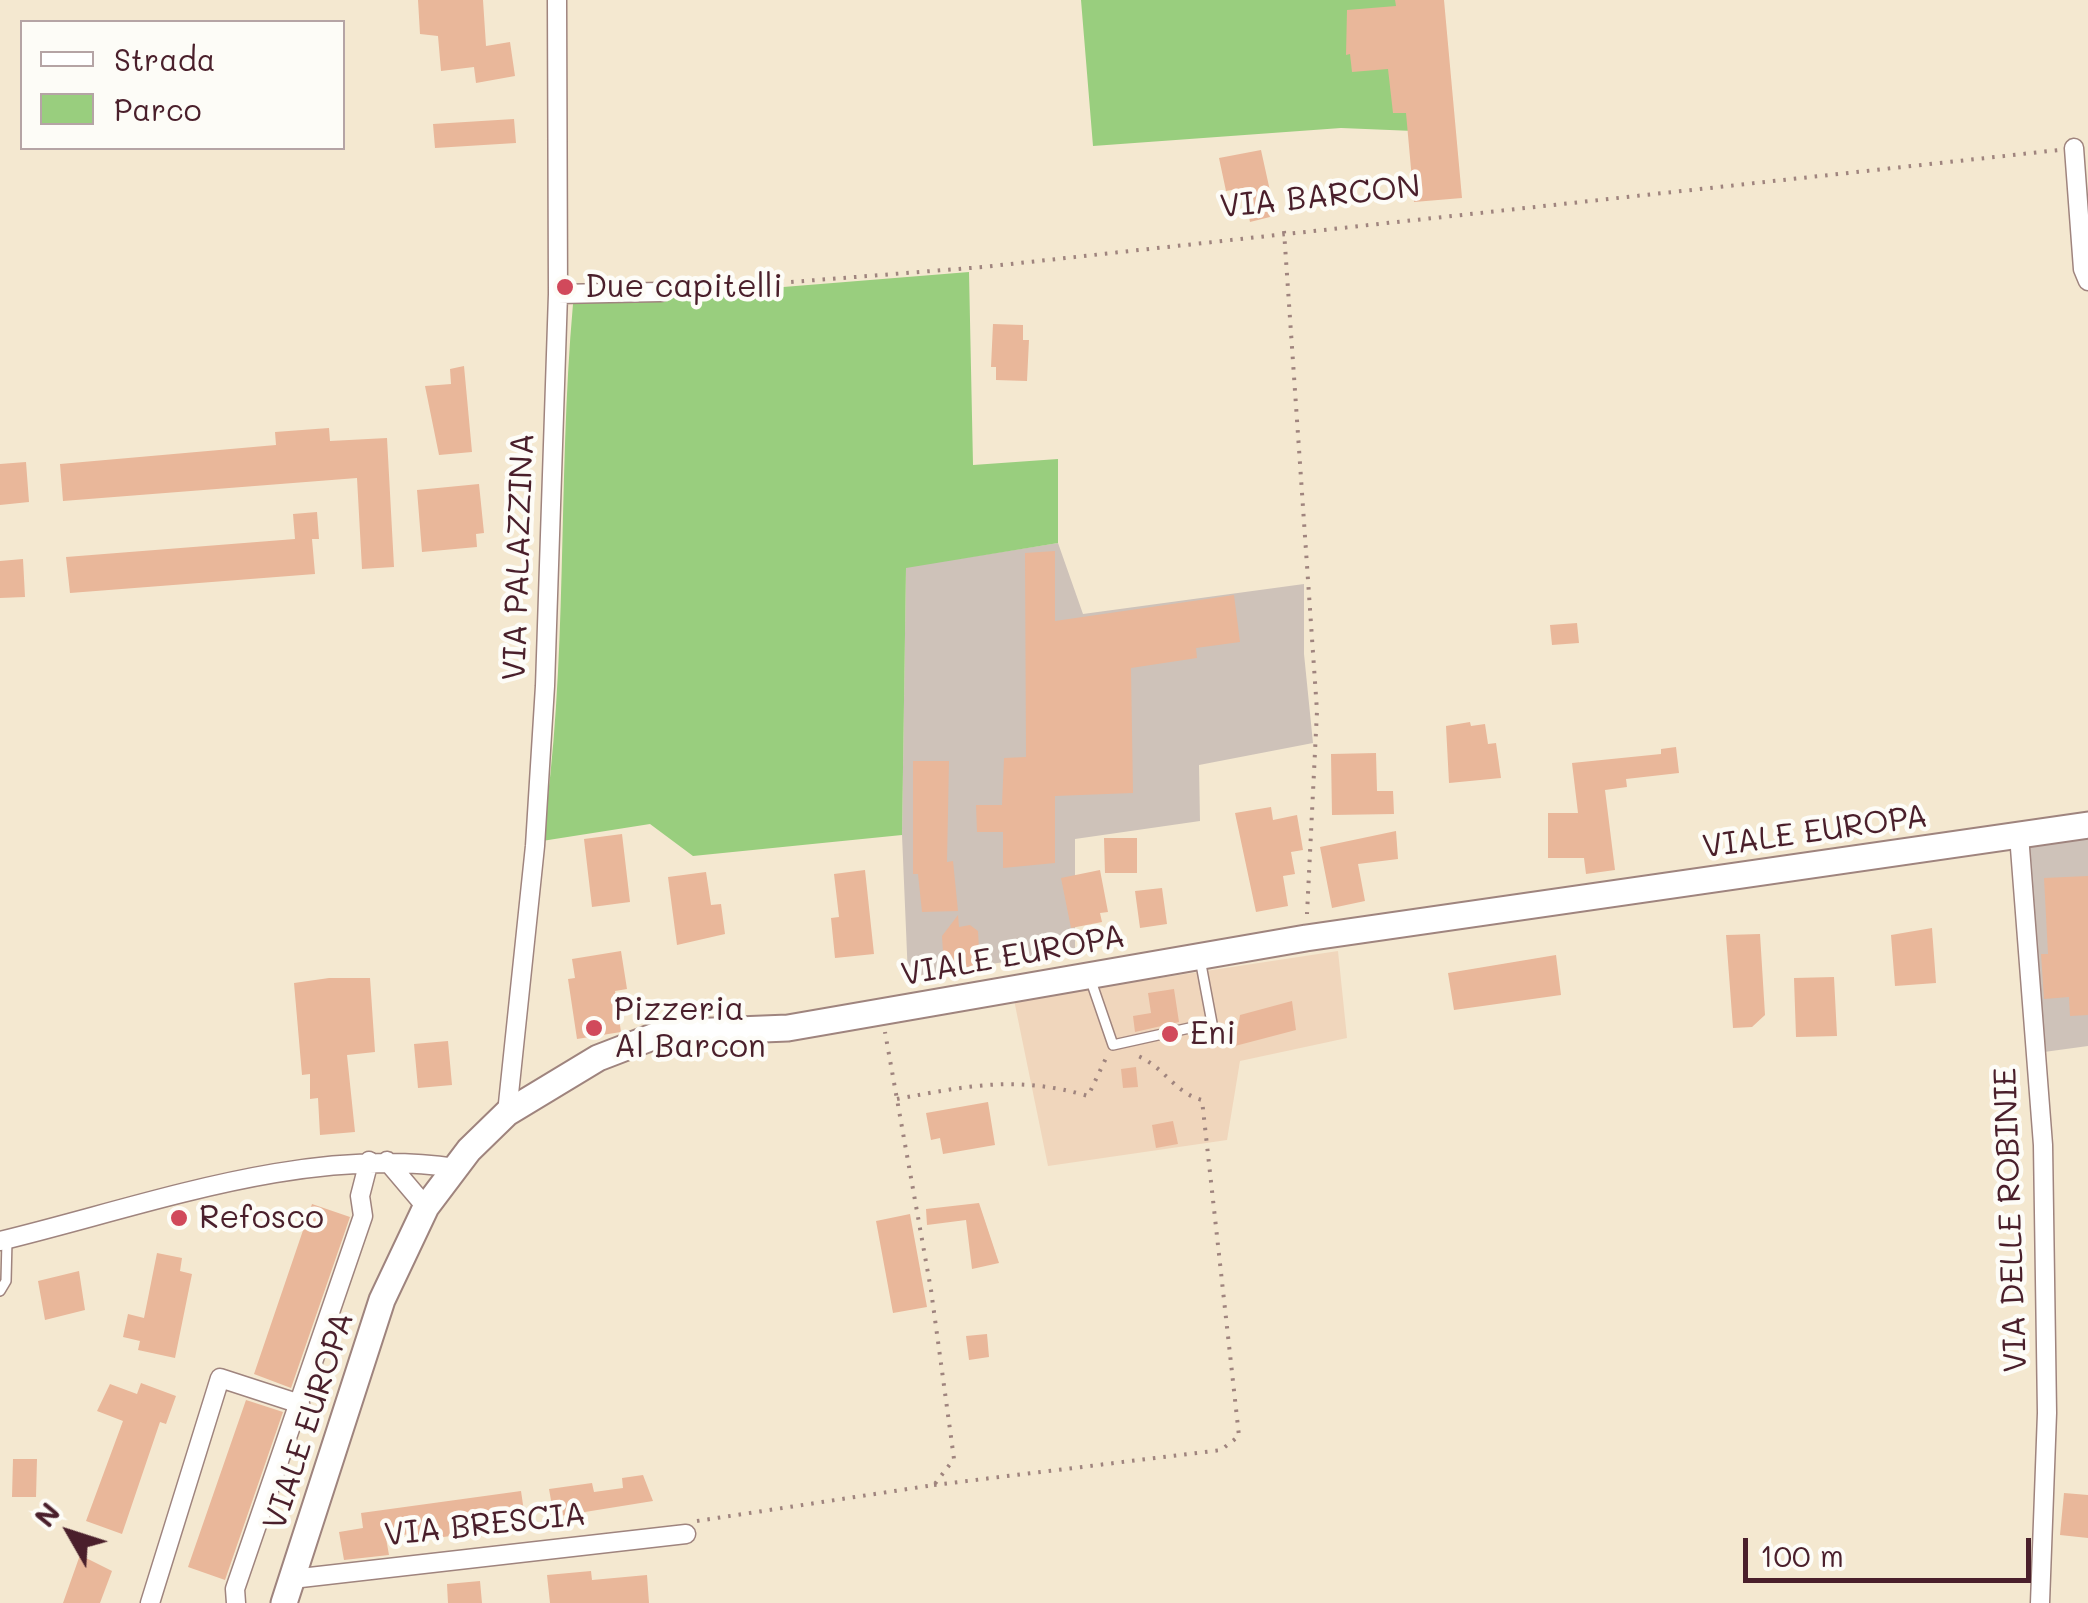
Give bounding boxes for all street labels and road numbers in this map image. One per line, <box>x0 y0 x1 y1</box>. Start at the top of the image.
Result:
street label: VIA BARCON <box>1218 167 1422 227</box>
street label: VIA PALAZZINA <box>495 432 543 682</box>
street label: VIALE EUROPA <box>1700 797 1930 867</box>
street label: VIALE EUROPA <box>898 917 1128 995</box>
street label: VIA DELLE ROBINIE <box>1986 1067 2036 1373</box>
street label: VIALE EUROPA <box>256 1307 362 1535</box>
street label: VIA BRESCIA <box>382 1495 588 1555</box>

